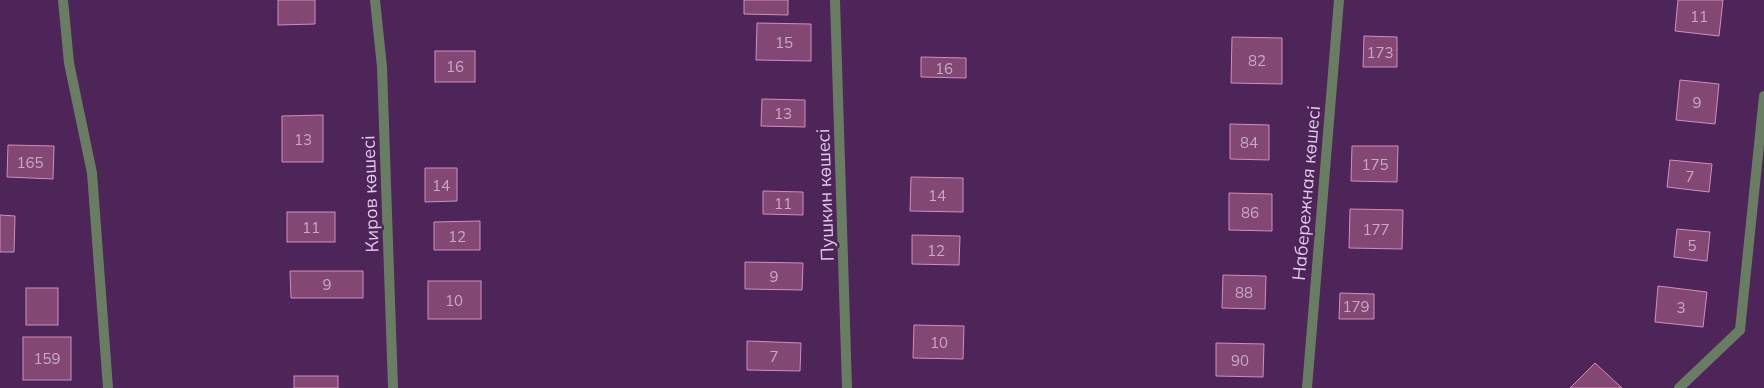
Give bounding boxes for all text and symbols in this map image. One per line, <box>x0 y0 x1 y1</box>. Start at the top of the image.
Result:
house number: 11 <box>1690 7 1708 26</box>
house number: 15 <box>775 33 793 52</box>
house number: 173 <box>1366 43 1394 62</box>
house number: 82 <box>1248 51 1266 70</box>
house number: 16 <box>446 57 464 76</box>
house number: 16 <box>935 59 953 78</box>
house number: 9 <box>1692 93 1702 112</box>
house number: 13 <box>774 104 792 123</box>
street label: Набережная көшесі <box>1287 105 1325 281</box>
street label: Пушкин көшесі <box>811 128 839 262</box>
house number: 13 <box>294 130 312 149</box>
house number: 84 <box>1240 133 1258 152</box>
street label: Киров көшесі <box>356 135 384 253</box>
house number: 165 <box>16 153 44 172</box>
house number: 175 <box>1361 155 1389 174</box>
house number: 7 <box>1685 167 1695 186</box>
house number: 14 <box>432 176 450 195</box>
house number: 14 <box>928 186 946 205</box>
house number: 11 <box>774 194 792 213</box>
house number: 86 <box>1241 203 1259 222</box>
house number: 11 <box>302 218 320 237</box>
house number: 177 <box>1362 220 1390 239</box>
house number: 12 <box>448 227 466 246</box>
house number: 5 <box>1687 236 1697 255</box>
house number: 12 <box>927 241 945 260</box>
house number: 9 <box>769 267 779 286</box>
house number: 9 <box>322 275 332 294</box>
house number: 88 <box>1235 283 1253 302</box>
house number: 10 <box>445 291 463 310</box>
house number: 179 <box>1342 297 1370 316</box>
house number: 3 <box>1676 298 1686 317</box>
house number: 10 <box>930 333 948 352</box>
house number: 7 <box>769 347 779 366</box>
house number: 159 <box>33 349 61 368</box>
house number: 90 <box>1231 351 1249 370</box>

